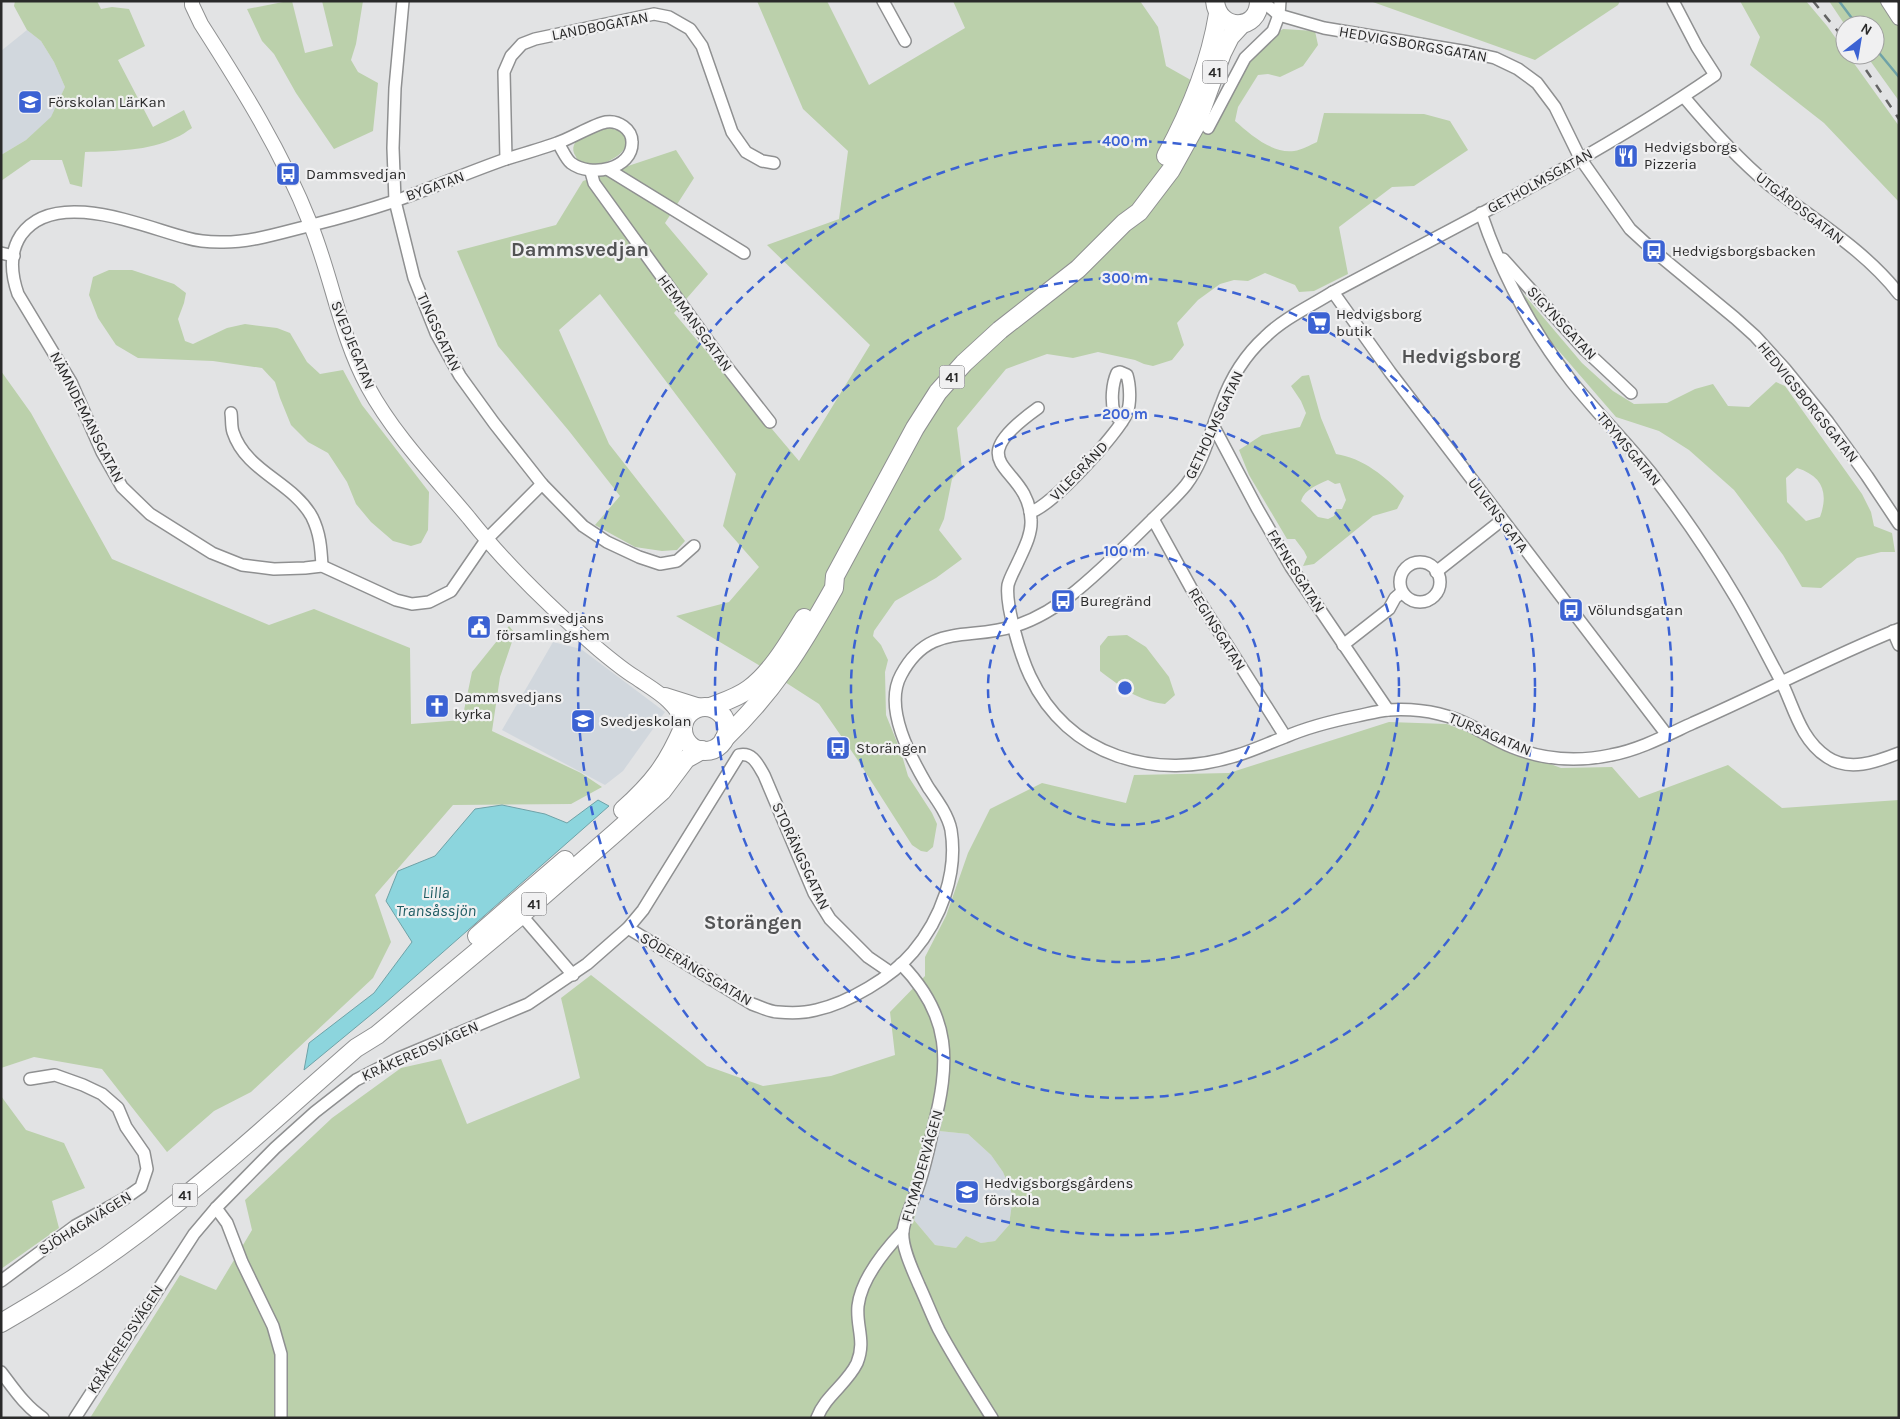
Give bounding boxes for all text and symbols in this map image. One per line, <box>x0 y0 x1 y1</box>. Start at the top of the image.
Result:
street label: LANDBOGATAN <box>550 8 650 44</box>
north arrow <box>1835 15 1885 65</box>
text: N <box>1858 19 1875 39</box>
street label: HEDVIGSBORGSGATAN <box>1338 22 1488 66</box>
road number: 41 <box>1202 61 1228 84</box>
school or university icon: Förskolan LärKan <box>17 89 43 115</box>
place label: Förskolan LärKan <box>48 93 166 111</box>
text: 400 m <box>1102 132 1148 150</box>
place label: Hedvigsborgs Pizzeria <box>1644 138 1738 173</box>
restaurant icon: Hedvigsborgs Pizzeria <box>1613 143 1639 169</box>
street label: GETHOLMSGATAN <box>1484 145 1596 217</box>
bus stop icon: Dammsvedjan <box>275 161 301 187</box>
place label: Dammsvedjan <box>306 165 406 183</box>
street label: BYGATAN <box>403 167 467 205</box>
street label: UTGÅRDSGATAN <box>1752 168 1848 248</box>
district label: Dammsvedjan <box>511 238 649 261</box>
bus stop icon: Hedvigsborgsbacken <box>1641 238 1667 264</box>
place label: Hedvigsborgsbacken <box>1672 242 1816 260</box>
text: 300 m <box>1102 269 1148 287</box>
street label: HEMMANSGATAN <box>654 271 736 375</box>
street label: SIGYNSGATAN <box>1523 283 1601 363</box>
street label: TINGSGATAN <box>413 290 465 374</box>
street label: SVEDJEGATAN <box>327 298 379 392</box>
place label: Hedvigsborg butik <box>1336 305 1422 340</box>
supermarket icon: Hedvigsborg butik <box>1306 310 1332 336</box>
street label: HEDVIGSBORGSGATAN <box>1754 338 1862 466</box>
district label: Hedvigsborg <box>1401 345 1521 368</box>
street label: NÄMNDEMANSGATAN <box>46 349 128 485</box>
road number: 41 <box>940 366 964 388</box>
street label: GETHOLMSGATAN <box>1181 368 1247 482</box>
text: 200 m <box>1102 405 1148 423</box>
street label: TRYMSGATAN <box>1593 409 1665 489</box>
street label: VILEGRÄND <box>1046 438 1112 504</box>
street label: ULVENS GATA <box>1464 474 1532 556</box>
street label: FAFNESGATAN <box>1263 526 1329 616</box>
text: 100 m <box>1104 542 1146 560</box>
street label: REGINSGATAN <box>1184 584 1250 674</box>
bus stop icon: Buregränd <box>1050 588 1076 614</box>
place label: Buregränd <box>1080 592 1152 610</box>
bus stop icon: Völundsgatan <box>1558 597 1584 623</box>
place label: Völundsgatan <box>1588 601 1683 619</box>
place label: Dammsvedjans församlingshem <box>496 609 610 644</box>
public building icon: Dammsvedjans församlingshem <box>466 614 492 640</box>
centre of rings <box>1116 679 1134 697</box>
place label: Dammsvedjans kyrka <box>454 688 562 723</box>
church icon: Dammsvedjans kyrka <box>424 693 450 719</box>
school or university icon: Svedjeskolan <box>570 708 596 734</box>
street label: TURSAGATAN <box>1446 709 1534 759</box>
place label: Svedjeskolan <box>600 712 692 730</box>
bus stop icon: Storängen <box>825 735 851 761</box>
place label: Storängen <box>856 739 927 757</box>
street label: STORÄNGSGATAN <box>768 799 834 913</box>
water label: Lilla Transåssjön <box>396 883 476 920</box>
road number: 41 <box>522 892 546 916</box>
district label: Storängen <box>704 911 802 934</box>
street label: SÖDERÄNGSGATAN <box>637 929 755 1009</box>
street label: KRÅKEREDSVÄGEN <box>359 1017 481 1085</box>
street label: FLYMADERVÄGEN <box>897 1108 947 1224</box>
place label: Hedvigsborgsgårdens förskola <box>984 1174 1133 1209</box>
school or university icon: Hedvigsborgsgårdens förskola <box>954 1179 980 1205</box>
road number: 41 <box>172 1184 198 1206</box>
street label: SJÖHAGAVÄGEN <box>35 1187 135 1259</box>
street label: KRÅKEREDSVÄGEN <box>83 1281 167 1397</box>

